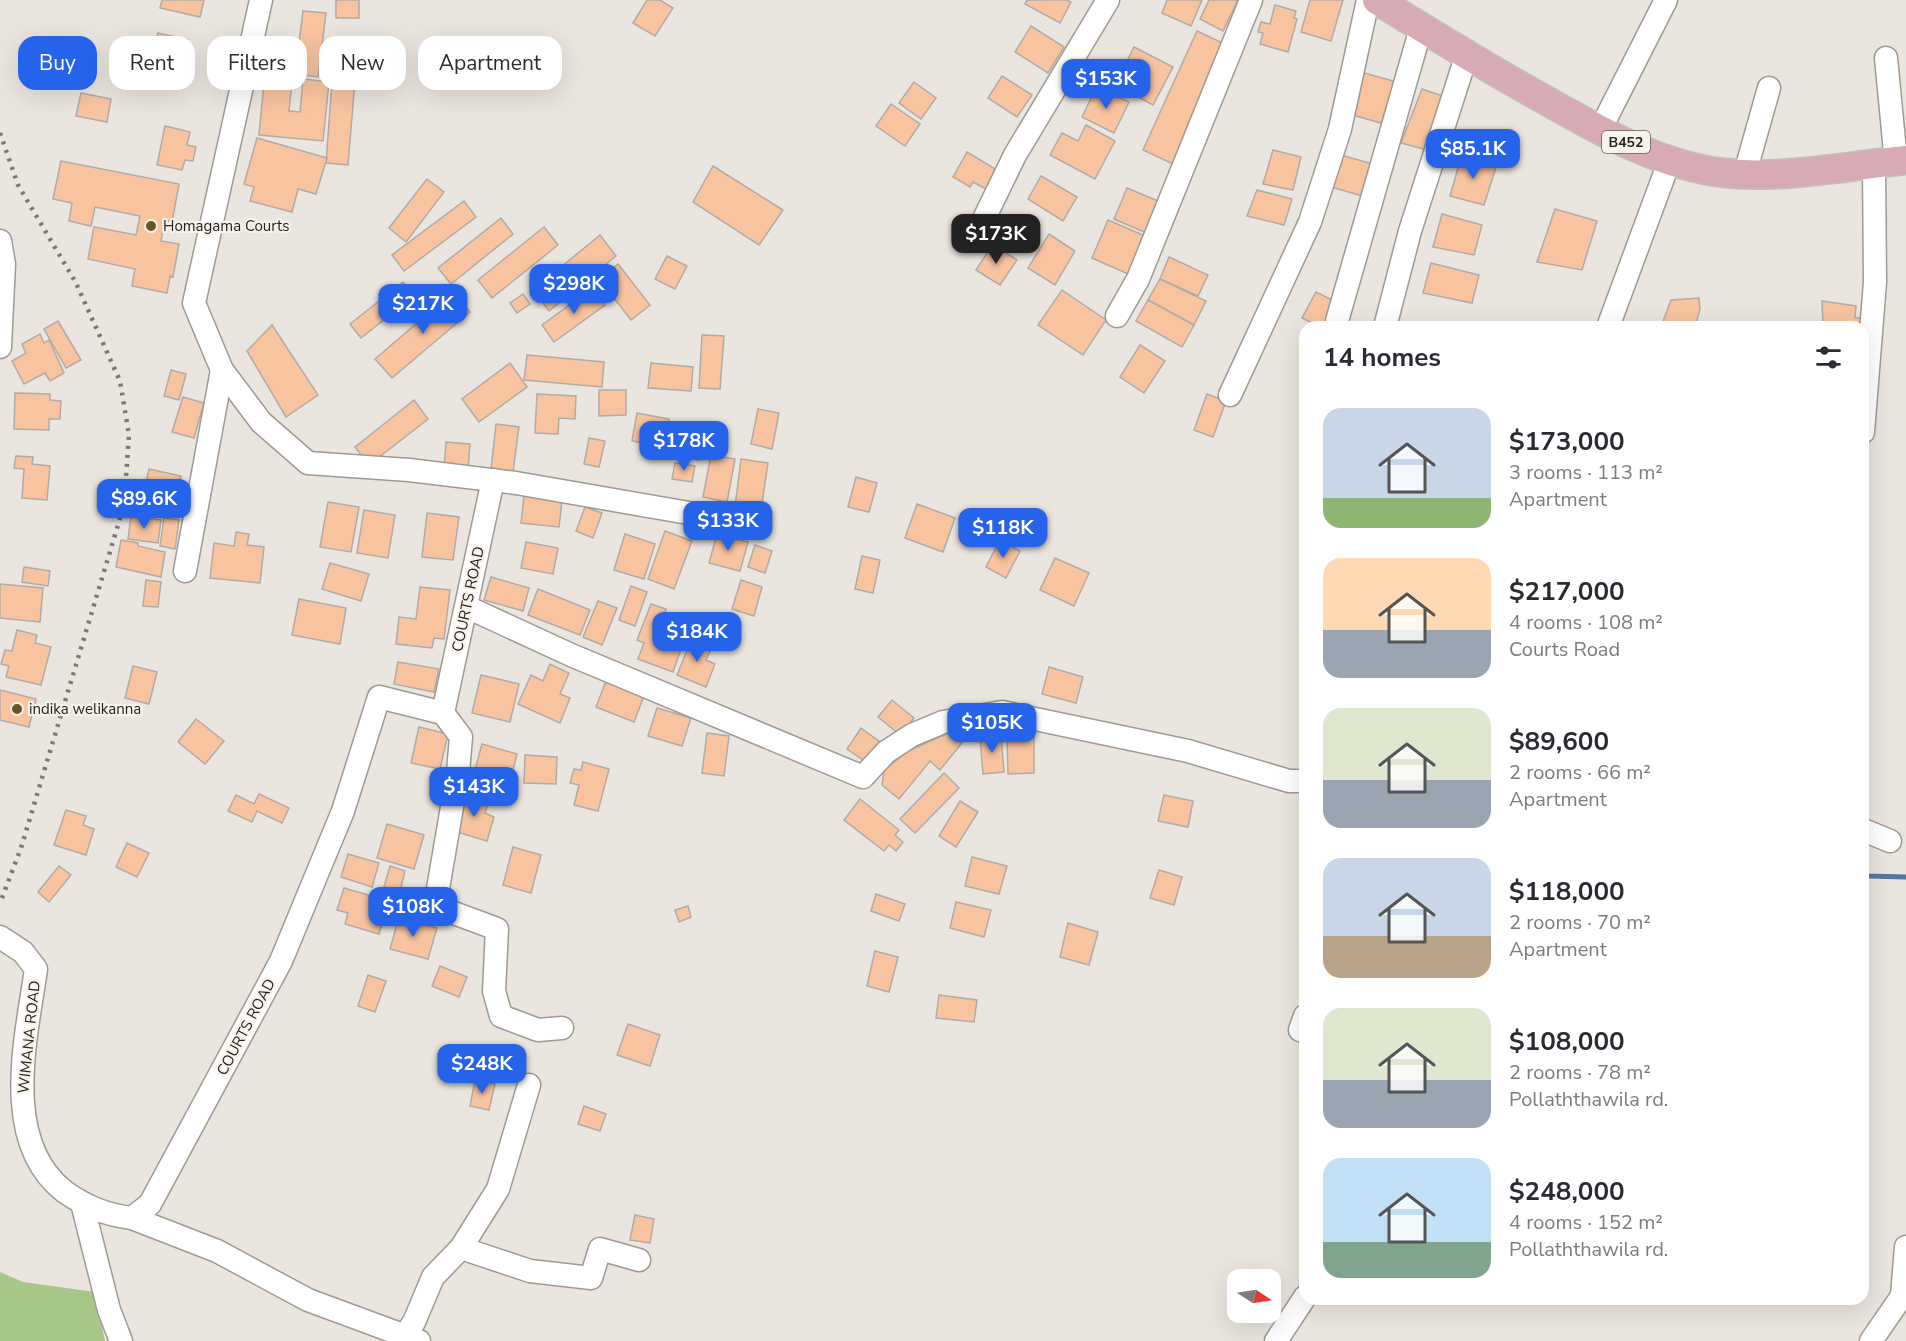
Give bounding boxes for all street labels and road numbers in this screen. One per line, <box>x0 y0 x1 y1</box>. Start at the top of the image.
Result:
road number: B452 <box>1602 131 1650 153</box>
street label: COURTS ROAD <box>447 545 489 653</box>
street label: COURTS ROAD <box>212 975 280 1079</box>
street label: WIMANA ROAD <box>13 980 45 1094</box>

